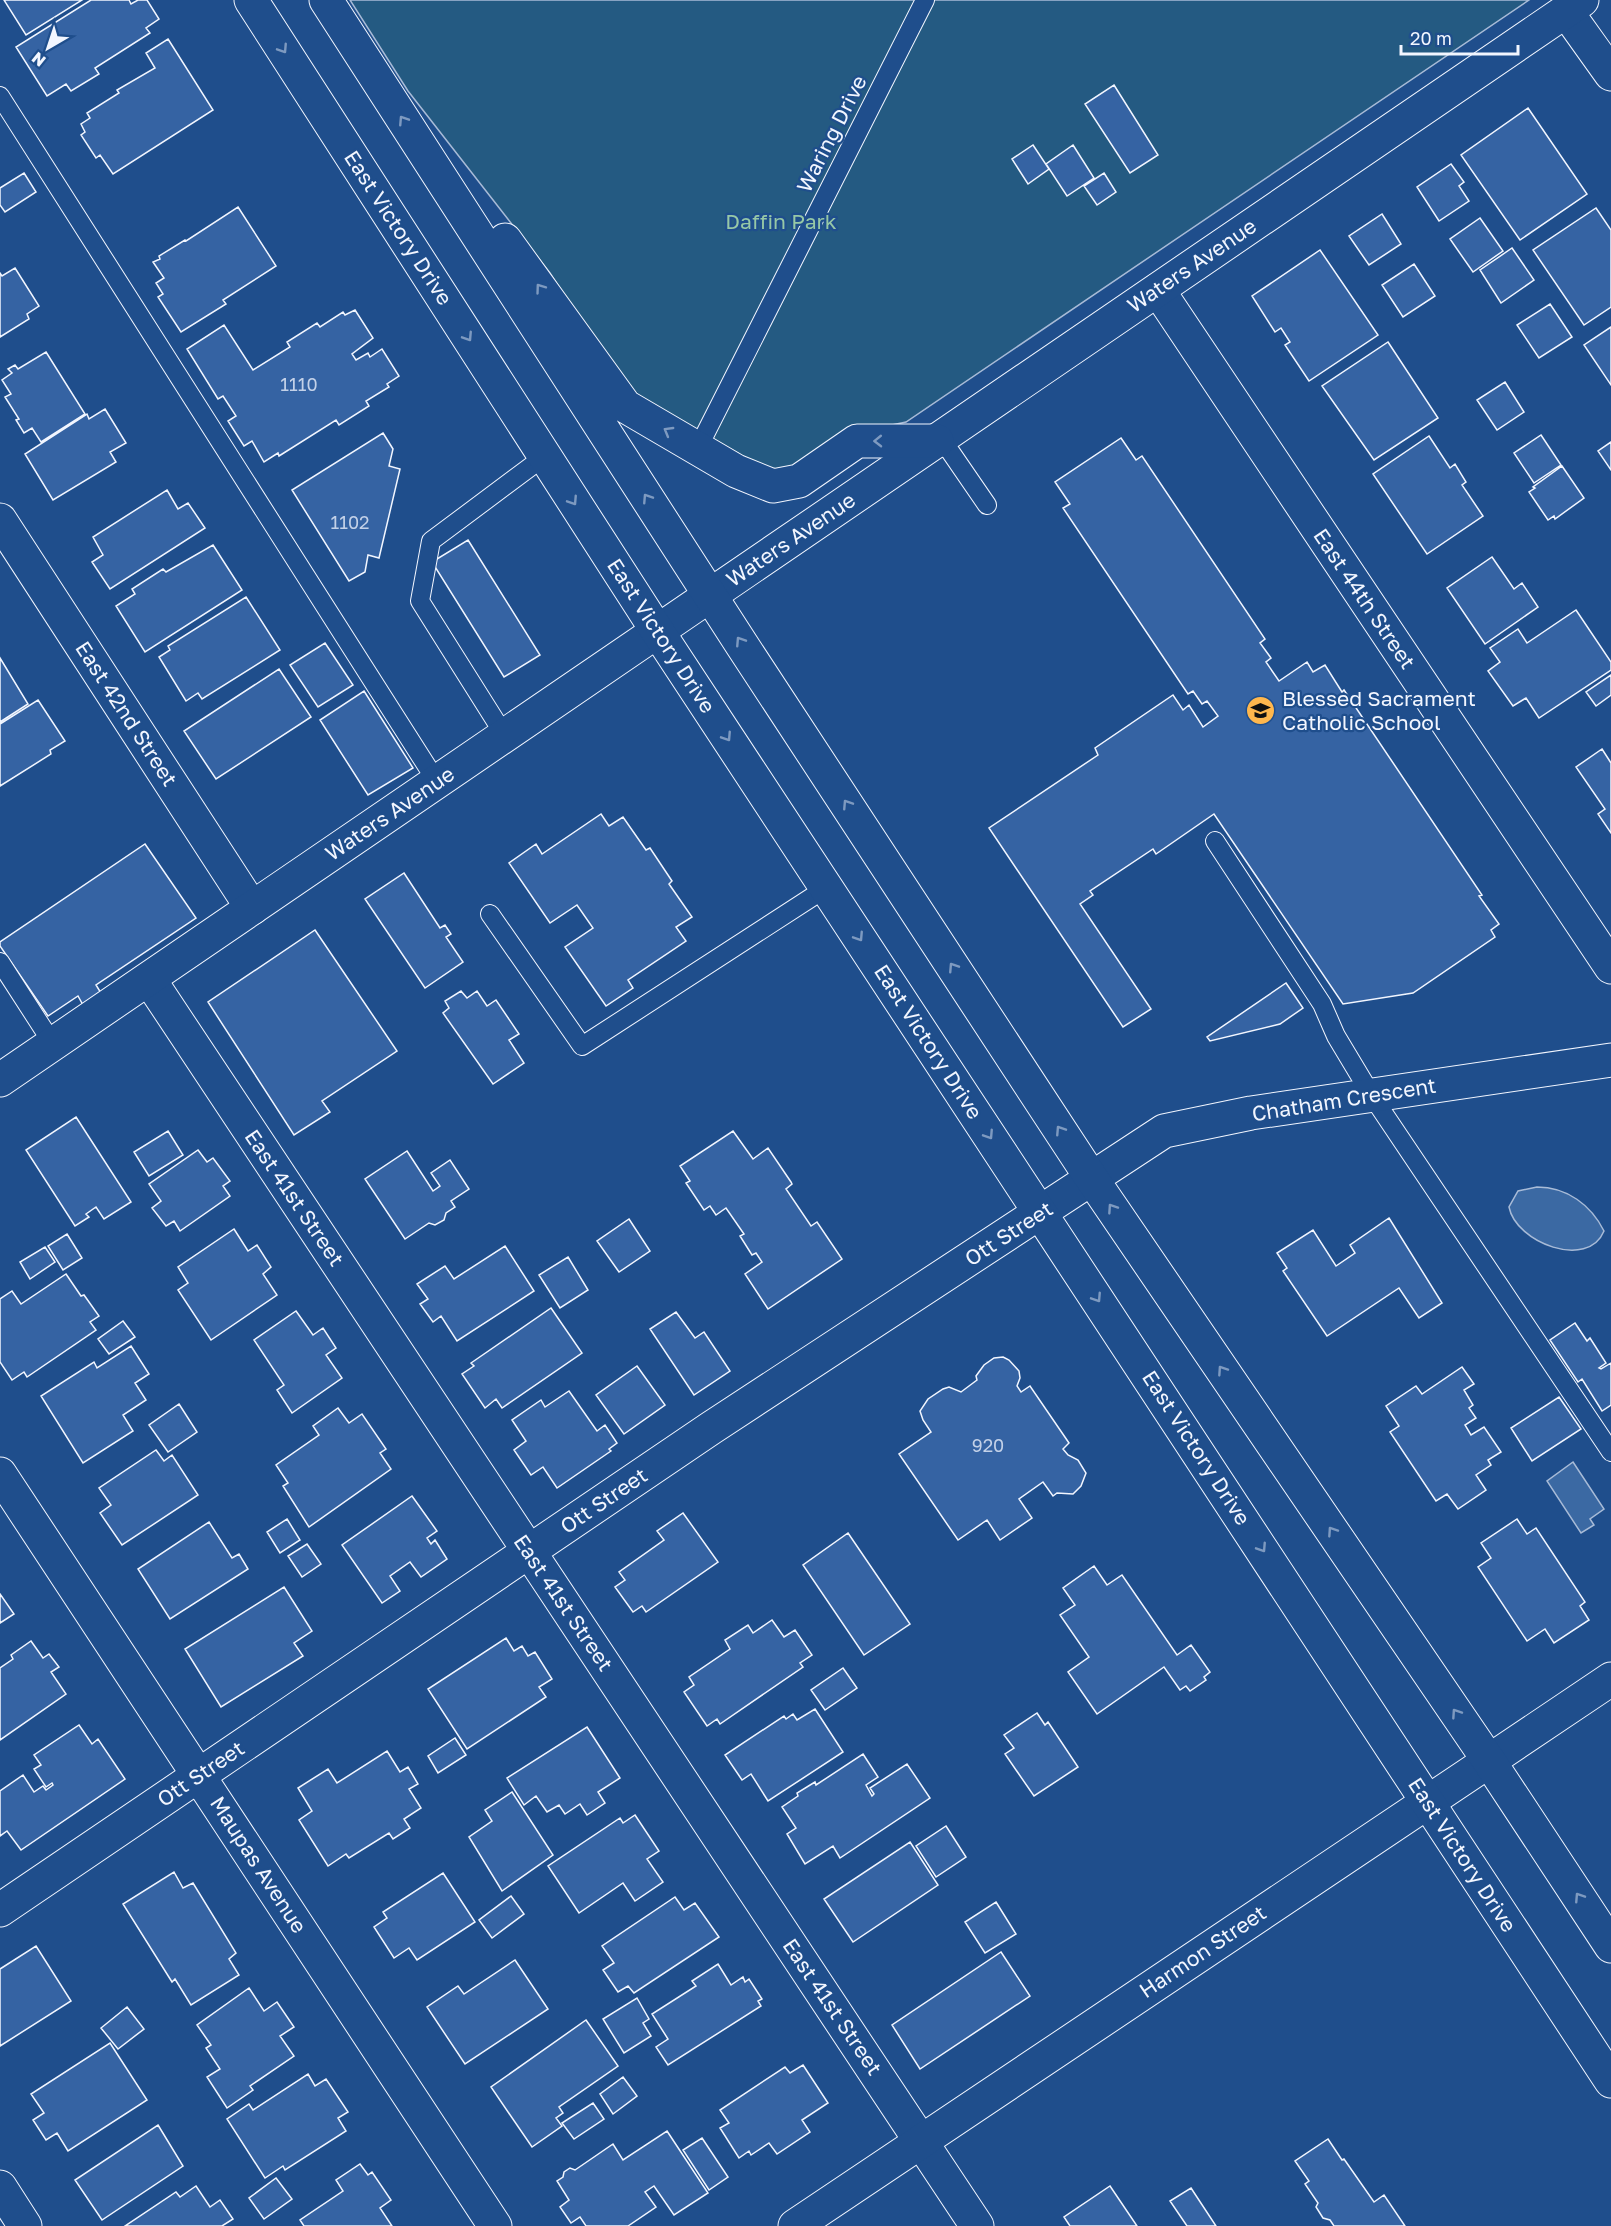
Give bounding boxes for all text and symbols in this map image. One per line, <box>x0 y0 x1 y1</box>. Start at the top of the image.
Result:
north arrow <box>18 18 78 78</box>
scale bar <box>1401 18 1518 56</box>
text: 20 m <box>1410 27 1452 49</box>
one-way arrow <box>275 43 287 53</box>
text: N <box>28 48 50 71</box>
street label: Waring Drive <box>790 71 872 197</box>
one-way arrow <box>399 115 410 126</box>
street label: East Victory Drive <box>339 145 459 310</box>
park label: Daffin Park <box>725 208 837 234</box>
street label: Waters Avenue <box>1122 212 1261 318</box>
one-way arrow <box>537 283 548 294</box>
one-way arrow <box>461 330 472 341</box>
house number: 1110 <box>280 373 318 395</box>
one-way arrow <box>664 427 674 438</box>
one-way arrow <box>874 435 883 447</box>
street label: Waters Avenue <box>721 486 860 592</box>
one-way arrow <box>644 493 655 504</box>
one-way arrow <box>566 494 577 505</box>
house number: 1102 <box>330 511 370 533</box>
street label: East 44th Street <box>1308 523 1421 674</box>
street label: East Victory Drive <box>602 553 722 718</box>
street label: East 42nd Street <box>70 636 183 791</box>
one-way arrow <box>736 637 747 648</box>
place label: Blessed Sacrament Catholic School <box>1282 685 1476 735</box>
school or university icon: Blessed Sacrament Catholic School <box>1245 695 1277 727</box>
one-way arrow <box>720 731 731 742</box>
street label: Waters Avenue <box>320 760 459 866</box>
one-way arrow <box>842 800 854 810</box>
one-way arrow <box>851 931 863 941</box>
street label: East Victory Drive <box>869 959 989 1124</box>
one-way arrow <box>949 963 961 973</box>
street label: Chatham Crescent <box>1250 1072 1438 1126</box>
street label: East 41st Street <box>240 1124 350 1271</box>
one-way arrow <box>1056 1126 1067 1137</box>
one-way arrow <box>982 1128 993 1139</box>
street label: Ott Street <box>960 1195 1057 1271</box>
one-way arrow <box>1108 1204 1119 1215</box>
one-way arrow <box>1089 1292 1101 1302</box>
street label: East Victory Drive <box>1137 1365 1257 1530</box>
one-way arrow <box>1218 1365 1229 1376</box>
house number: 920 <box>972 1434 1004 1456</box>
street label: Ott Street <box>555 1462 652 1539</box>
one-way arrow <box>1328 1526 1339 1537</box>
street label: East 41st Street <box>509 1529 619 1676</box>
one-way arrow <box>1254 1542 1266 1552</box>
one-way arrow <box>1452 1708 1463 1719</box>
street label: Ott Street <box>152 1735 249 1812</box>
street label: East Victory Drive <box>1403 1772 1523 1937</box>
street label: Maupas Avenue <box>205 1791 313 1938</box>
one-way arrow <box>1575 1893 1586 1904</box>
street label: Harmon Street <box>1134 1899 1271 2003</box>
street label: East 41st Street <box>778 1933 888 2080</box>

